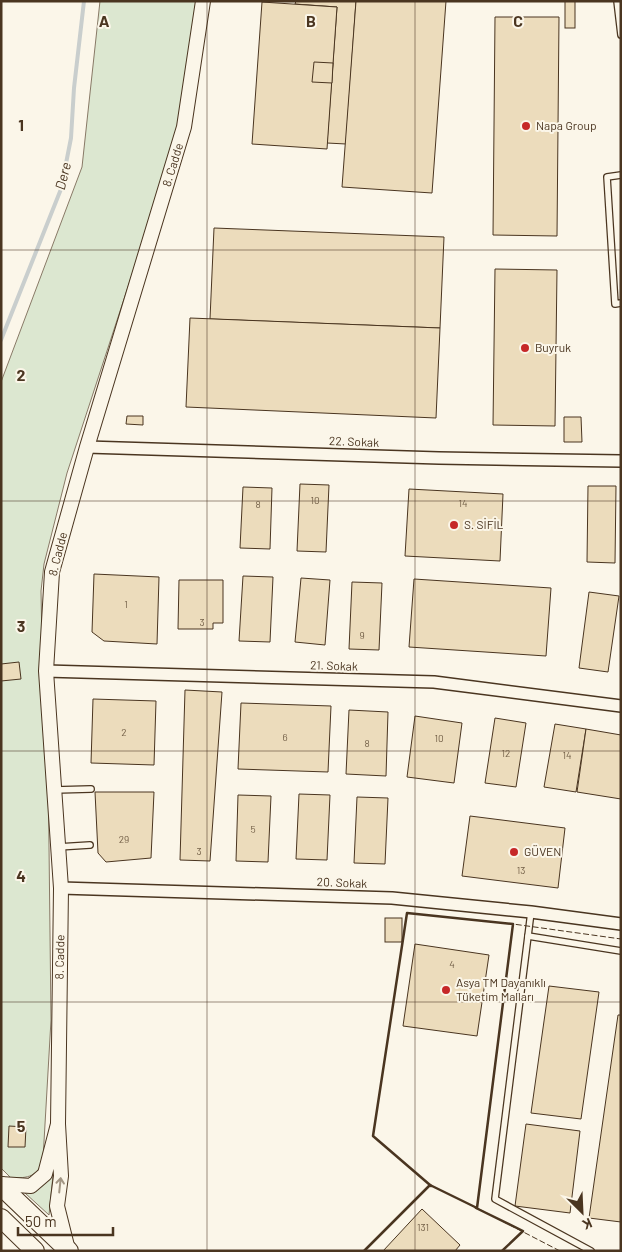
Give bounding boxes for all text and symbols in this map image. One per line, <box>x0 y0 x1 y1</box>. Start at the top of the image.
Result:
text: A <box>99 11 110 30</box>
text: B <box>306 11 316 30</box>
text: C <box>513 11 523 30</box>
text: 1 <box>18 115 24 134</box>
place label: Napa Group <box>536 118 597 132</box>
marker: Napa Group <box>520 120 532 132</box>
street label: 8. Cadde <box>159 141 185 188</box>
water label: Dere <box>51 160 74 191</box>
place label: Buyruk <box>535 340 571 354</box>
marker: Buyruk <box>519 342 531 354</box>
text: 2 <box>17 365 26 384</box>
street label: 22. Sokak <box>329 433 379 449</box>
house number: 10 <box>310 494 320 506</box>
house number: 14 <box>458 497 468 509</box>
house number: 8 <box>255 498 261 510</box>
place label: S. SİFİL <box>464 517 504 531</box>
marker: S. SİFİL <box>448 519 460 531</box>
street label: 8. Cadde <box>45 530 69 577</box>
house number: 1 <box>124 598 128 610</box>
text: 3 <box>17 616 25 635</box>
house number: 3 <box>199 616 205 628</box>
house number: 9 <box>359 629 365 641</box>
street label: 21. Sokak <box>310 657 358 673</box>
house number: 2 <box>121 726 127 738</box>
house number: 6 <box>282 731 288 743</box>
house number: 10 <box>434 732 444 744</box>
house number: 8 <box>364 737 370 749</box>
house number: 12 <box>502 747 510 759</box>
house number: 14 <box>562 749 572 761</box>
house number: 5 <box>250 823 256 835</box>
house number: 29 <box>119 833 129 845</box>
place label: GÜVEN <box>524 844 561 858</box>
house number: 3 <box>196 845 202 857</box>
marker: GÜVEN <box>508 846 520 858</box>
house number: 13 <box>517 864 525 876</box>
text: 4 <box>16 866 26 885</box>
street label: 20. Sokak <box>317 874 368 890</box>
street label: 8. Cadde <box>52 934 66 980</box>
house number: 4 <box>449 958 455 970</box>
place label: Asya TM Dayanıklı Tüketim Malları <box>456 975 546 1003</box>
marker: Asya TM Dayanıklı Tüketim Malları <box>440 984 452 996</box>
text: 5 <box>17 1116 26 1135</box>
one-way arrow <box>55 1177 65 1193</box>
north arrow <box>557 1187 607 1237</box>
scale bar <box>18 1204 112 1236</box>
text: 50 m <box>25 1212 57 1230</box>
text: K <box>580 1215 595 1234</box>
house number: 131 <box>417 1221 429 1233</box>

